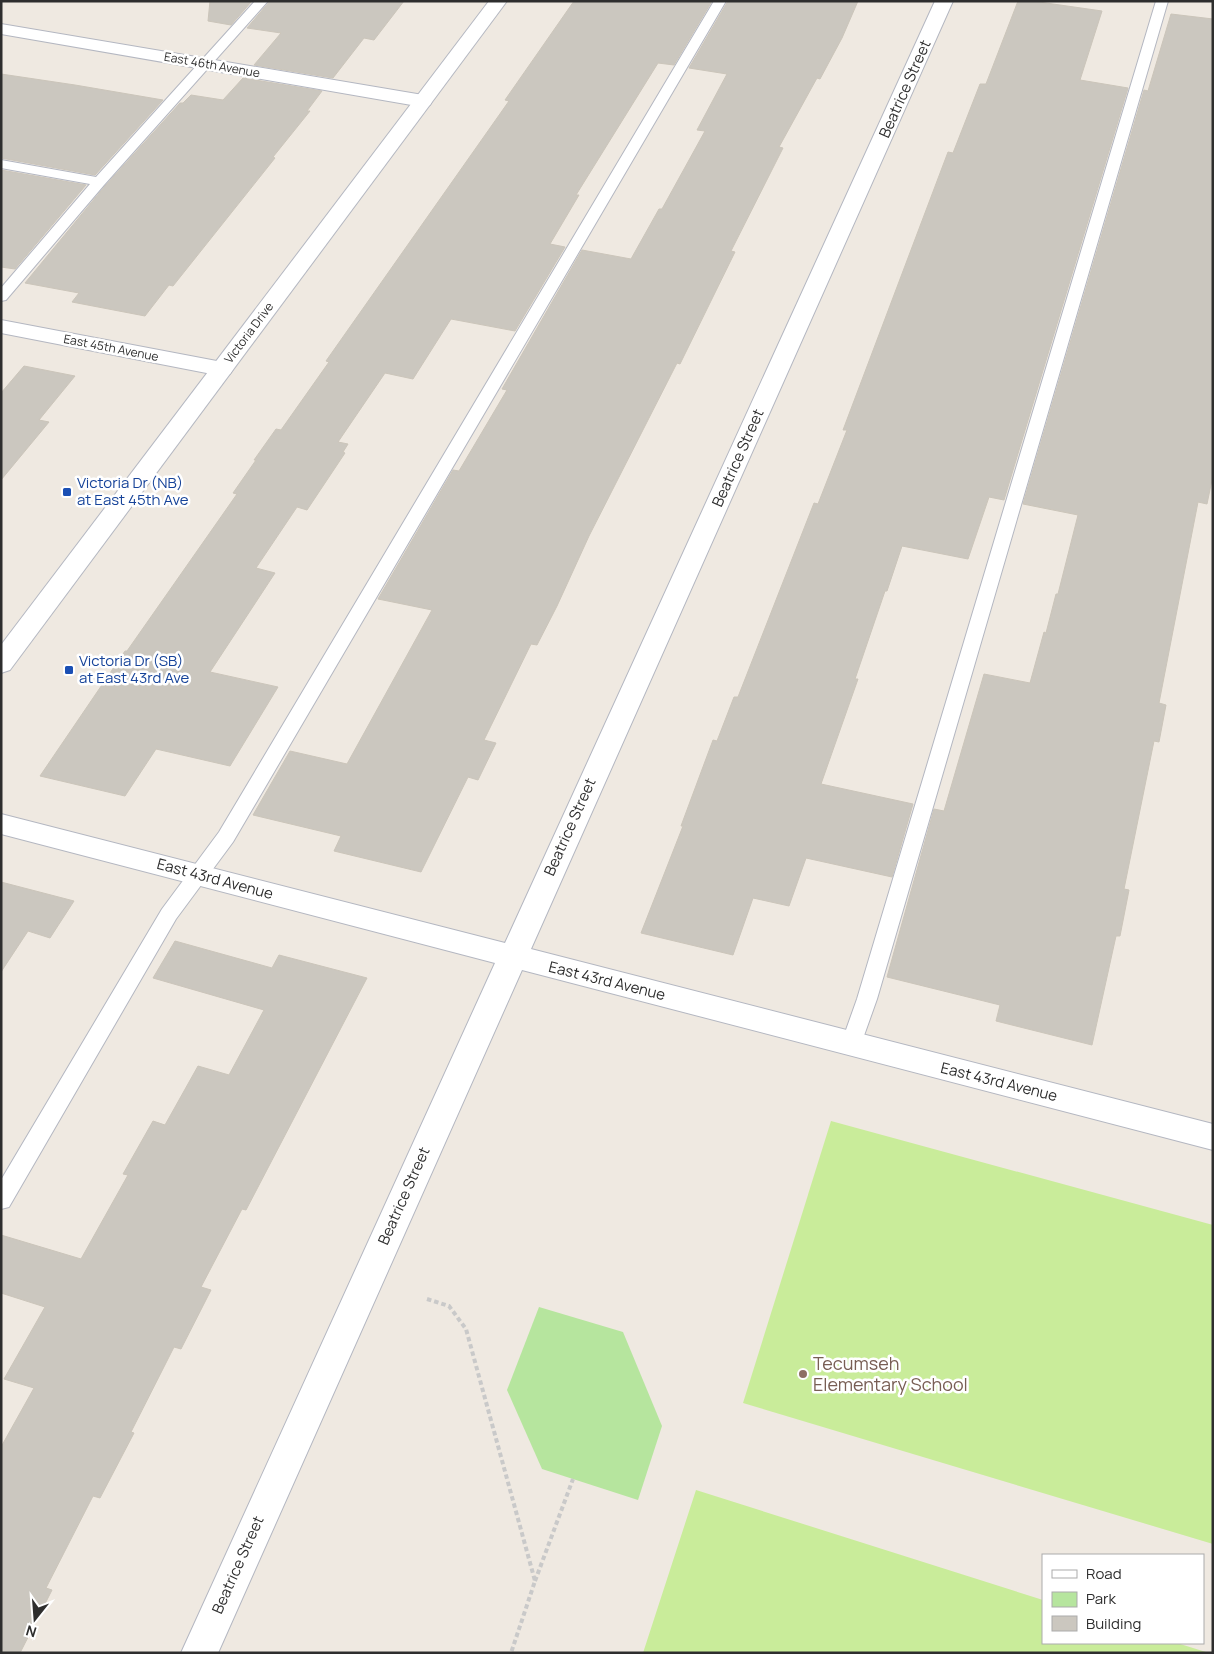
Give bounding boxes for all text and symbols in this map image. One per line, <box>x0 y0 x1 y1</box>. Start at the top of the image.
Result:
street label: Beatrice Street <box>874 37 935 141</box>
street label: East 46th Avenue <box>163 48 261 81</box>
street label: Victoria Drive <box>220 299 277 367</box>
street label: East 45th Avenue <box>62 330 160 365</box>
street label: Beatrice Street <box>707 406 768 510</box>
place label: Victoria Dr (NB) at East 45th Ave <box>77 472 189 510</box>
marker: Victoria Dr (NB) at East 45th Ave <box>61 486 73 498</box>
place label: Victoria Dr (SB) at East 43rd Ave <box>79 650 190 688</box>
marker: Victoria Dr (SB) at East 43rd Ave <box>63 664 75 676</box>
street label: Beatrice Street <box>539 775 600 879</box>
street label: East 43rd Avenue <box>155 853 276 904</box>
street label: East 43rd Avenue <box>547 956 668 1005</box>
street label: East 43rd Avenue <box>939 1057 1060 1106</box>
street label: Beatrice Street <box>373 1144 434 1248</box>
place label: Tecumseh Elementary School <box>813 1351 968 1396</box>
marker: Tecumseh Elementary School <box>797 1368 809 1380</box>
street label: Beatrice Street <box>207 1513 268 1617</box>
legend <box>1042 1554 1204 1644</box>
text: Road <box>1086 1563 1122 1584</box>
text: Park <box>1086 1588 1116 1609</box>
north arrow <box>10 1594 60 1644</box>
text: Building <box>1086 1613 1141 1634</box>
text: N <box>23 1621 39 1642</box>

